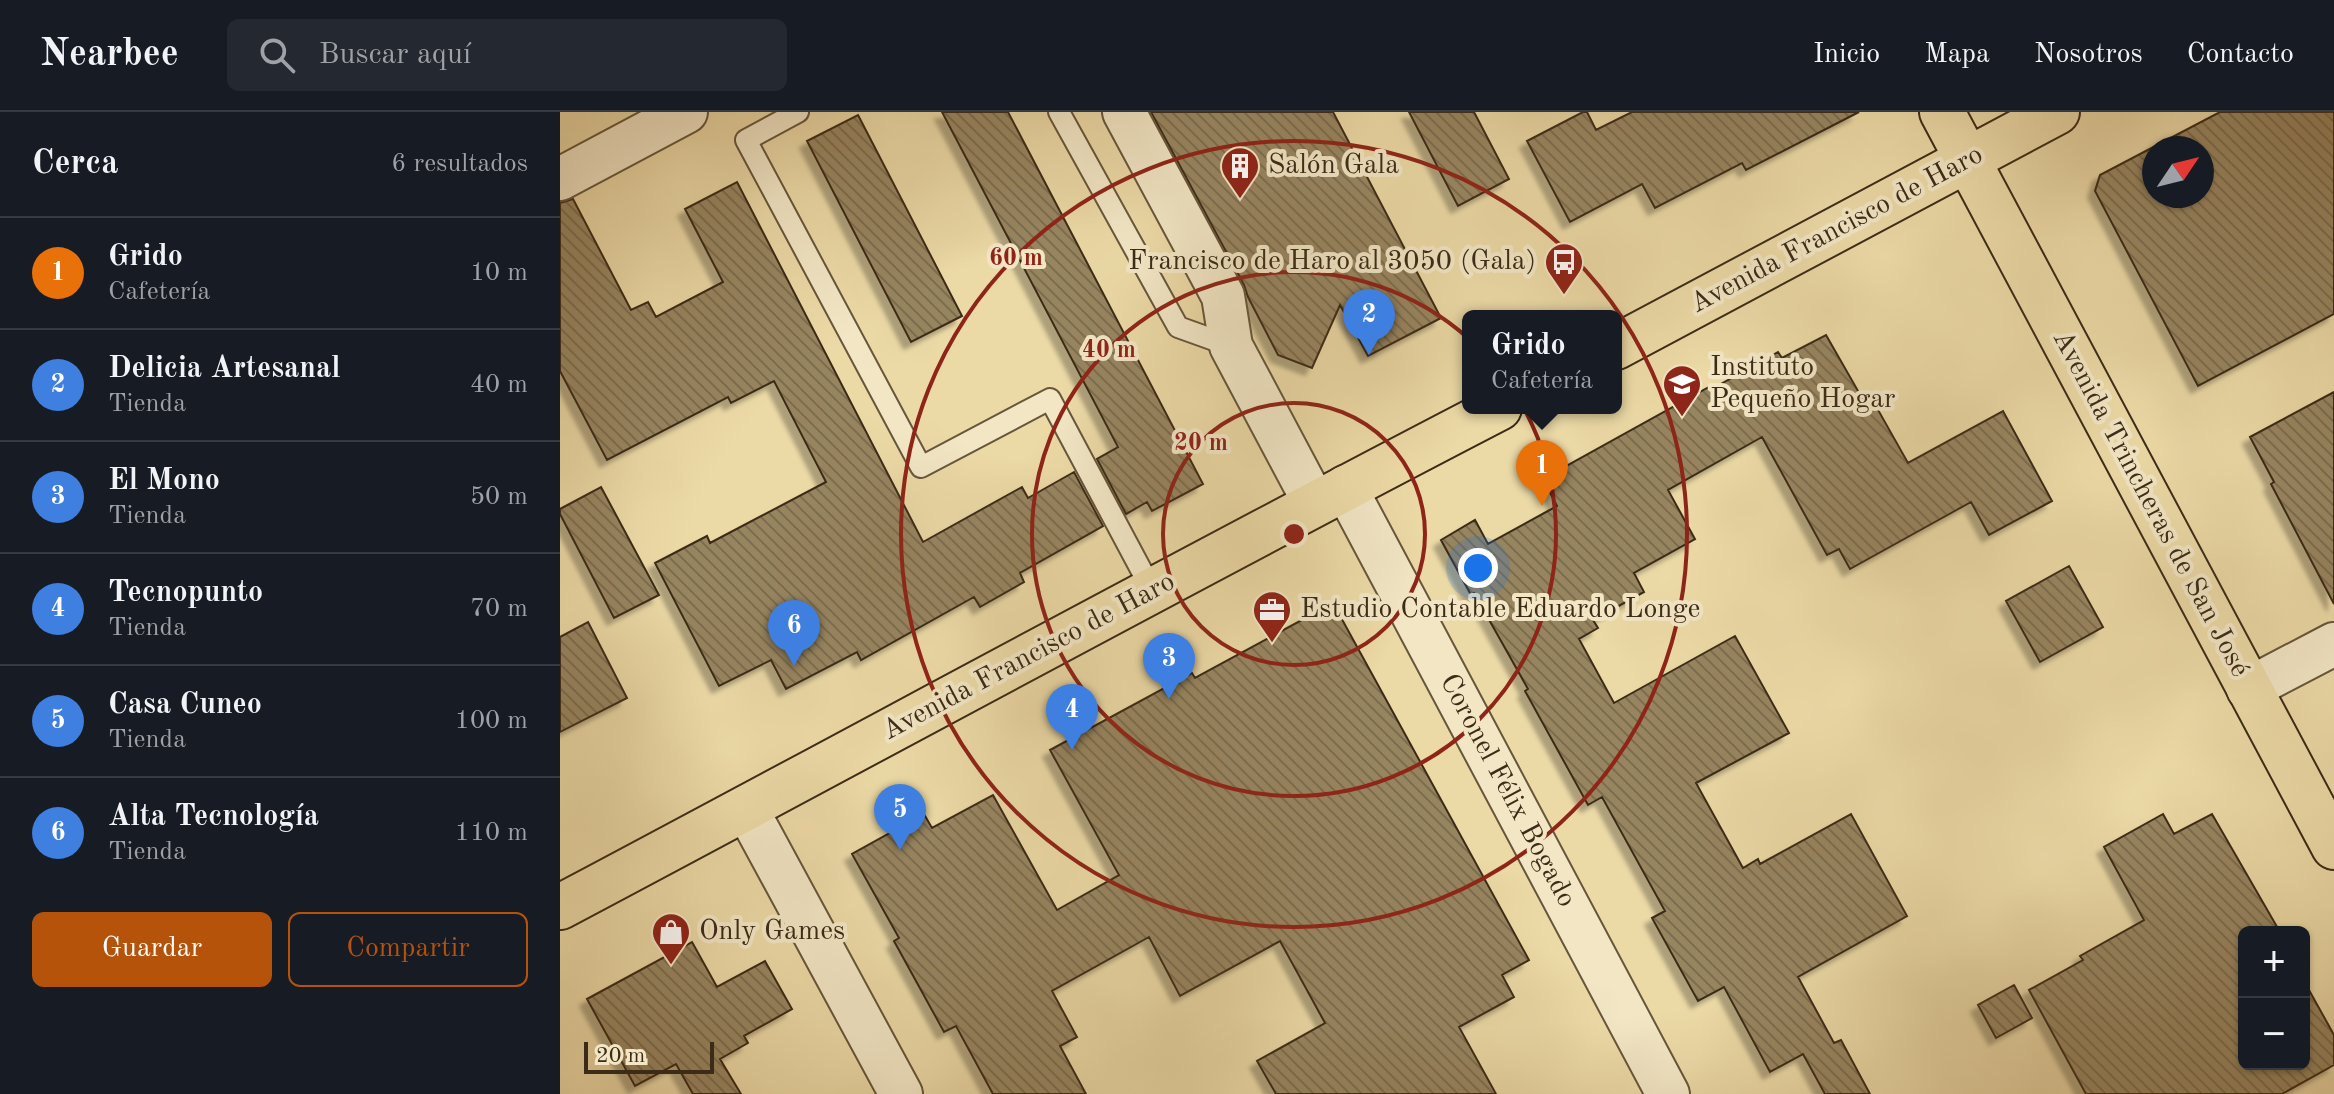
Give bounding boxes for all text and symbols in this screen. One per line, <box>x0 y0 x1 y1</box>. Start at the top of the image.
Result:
search box <box>227 19 787 91</box>
icon: search <box>255 33 299 77</box>
text: Nearbee <box>40 36 179 74</box>
text: Buscar aquí <box>319 40 471 70</box>
text: Inicio <box>1813 41 1880 69</box>
text: Mapa <box>1924 41 1990 69</box>
text: Nosotros <box>2034 41 2143 69</box>
text: Contacto <box>2187 41 2294 69</box>
north arrow <box>2142 136 2214 208</box>
street label: Avenida Francisco de Haro <box>1686 141 1988 319</box>
building icon: Salón Gala <box>1219 145 1261 200</box>
text: Cerca <box>32 147 118 181</box>
text: 6 resultados <box>391 151 528 177</box>
place label: Salón Gala <box>1268 152 1399 180</box>
bus stop icon: Francisco de Haro al 3050 (Gala) <box>1543 241 1585 296</box>
text: Grido <box>108 242 183 272</box>
text: 60 m <box>989 247 1043 271</box>
place label: Francisco de Haro al 3050 (Gala) <box>1128 248 1536 276</box>
text: 1 <box>50 260 66 286</box>
text: 10 m <box>470 260 528 286</box>
text: Cafetería <box>108 279 210 305</box>
pin: 2 <box>1343 289 1395 355</box>
popup <box>1462 310 1622 414</box>
street label: Avenida Trincheras de San José <box>2047 326 2253 682</box>
text: Grido <box>1491 331 1566 361</box>
text: 40 m <box>1082 339 1136 363</box>
text: Delicia Artesanal <box>108 354 340 384</box>
place label: Instituto Pequeño Hogar <box>1710 354 1896 414</box>
school or university icon: Instituto Pequeño Hogar <box>1661 363 1703 418</box>
text: Cafetería <box>1491 368 1593 394</box>
text: 2 <box>50 372 66 398</box>
text: 40 m <box>470 372 528 398</box>
text: Tienda <box>108 391 186 417</box>
text: 20 m <box>1174 432 1228 456</box>
pin: 1 <box>1516 440 1568 506</box>
text: El Mono <box>108 466 220 496</box>
text: 3 <box>50 484 66 510</box>
text: 50 m <box>470 484 528 510</box>
text: Tienda <box>108 503 186 529</box>
centre of rings <box>1280 520 1308 548</box>
your location <box>1458 548 1498 588</box>
street label: Avenida Francisco de Haro <box>878 568 1180 746</box>
text: Tecnopunto <box>108 578 263 608</box>
office icon: Estudio Contable Eduardo Longe <box>1251 589 1293 644</box>
text: 4 <box>50 596 66 622</box>
text: 70 m <box>470 596 528 622</box>
place label: Estudio Contable Eduardo Longe <box>1300 596 1700 624</box>
pin: 6 <box>768 600 820 666</box>
text: Tienda <box>108 615 186 641</box>
pin: 3 <box>1143 633 1195 699</box>
street label: Coronel Félix Bogado <box>1434 670 1580 912</box>
pin: 4 <box>1046 684 1098 750</box>
text: Casa Cuneo <box>108 690 262 720</box>
text: 5 <box>50 708 66 734</box>
text: 100 m <box>455 708 528 734</box>
text: Tienda <box>108 727 186 753</box>
pin: 5 <box>874 784 926 850</box>
text: Alta Tecnología <box>108 802 319 832</box>
text: 6 <box>50 820 66 846</box>
text: 110 m <box>455 820 528 846</box>
text: Tienda <box>108 839 186 865</box>
shop icon: Only Games <box>650 911 692 966</box>
button: Guardar <box>32 912 272 987</box>
button: Compartir <box>288 912 528 987</box>
place label: Only Games <box>699 918 845 946</box>
map controls <box>2238 926 2310 1070</box>
button: + <box>2238 926 2310 998</box>
button: − <box>2238 998 2310 1070</box>
scale bar <box>584 1038 714 1074</box>
text: 20 m <box>596 1045 645 1067</box>

